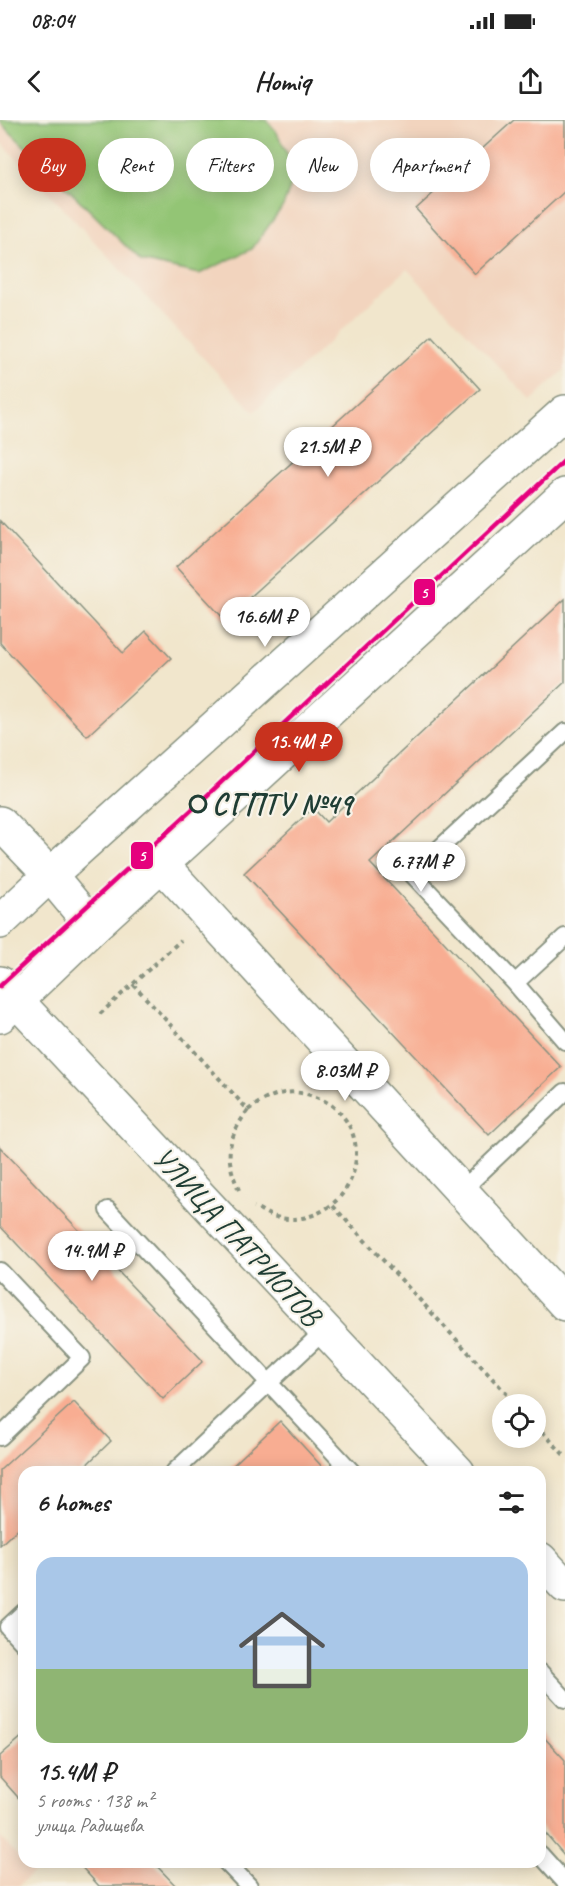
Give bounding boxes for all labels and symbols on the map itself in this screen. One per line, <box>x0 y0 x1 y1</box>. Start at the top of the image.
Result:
pin: 21.5M ₽ <box>273 427 383 478</box>
line badge: 5 <box>413 578 436 606</box>
text: 5 <box>421 583 430 603</box>
pin: 16.6M ₽ <box>210 597 320 648</box>
pin: 15.4M ₽ <box>244 722 354 773</box>
place label: СГПТУ №49 <box>212 785 356 823</box>
marker: СГПТУ №49 <box>189 795 207 813</box>
line badge: 5 <box>130 841 154 870</box>
pin: 6.77M ₽ <box>366 842 476 893</box>
text: 5 <box>139 846 148 866</box>
pin: 8.03M ₽ <box>290 1051 400 1102</box>
street label: УЛИЦА ПАТРИОТОВ <box>144 1139 331 1335</box>
pin: 14.9M ₽ <box>37 1231 147 1282</box>

